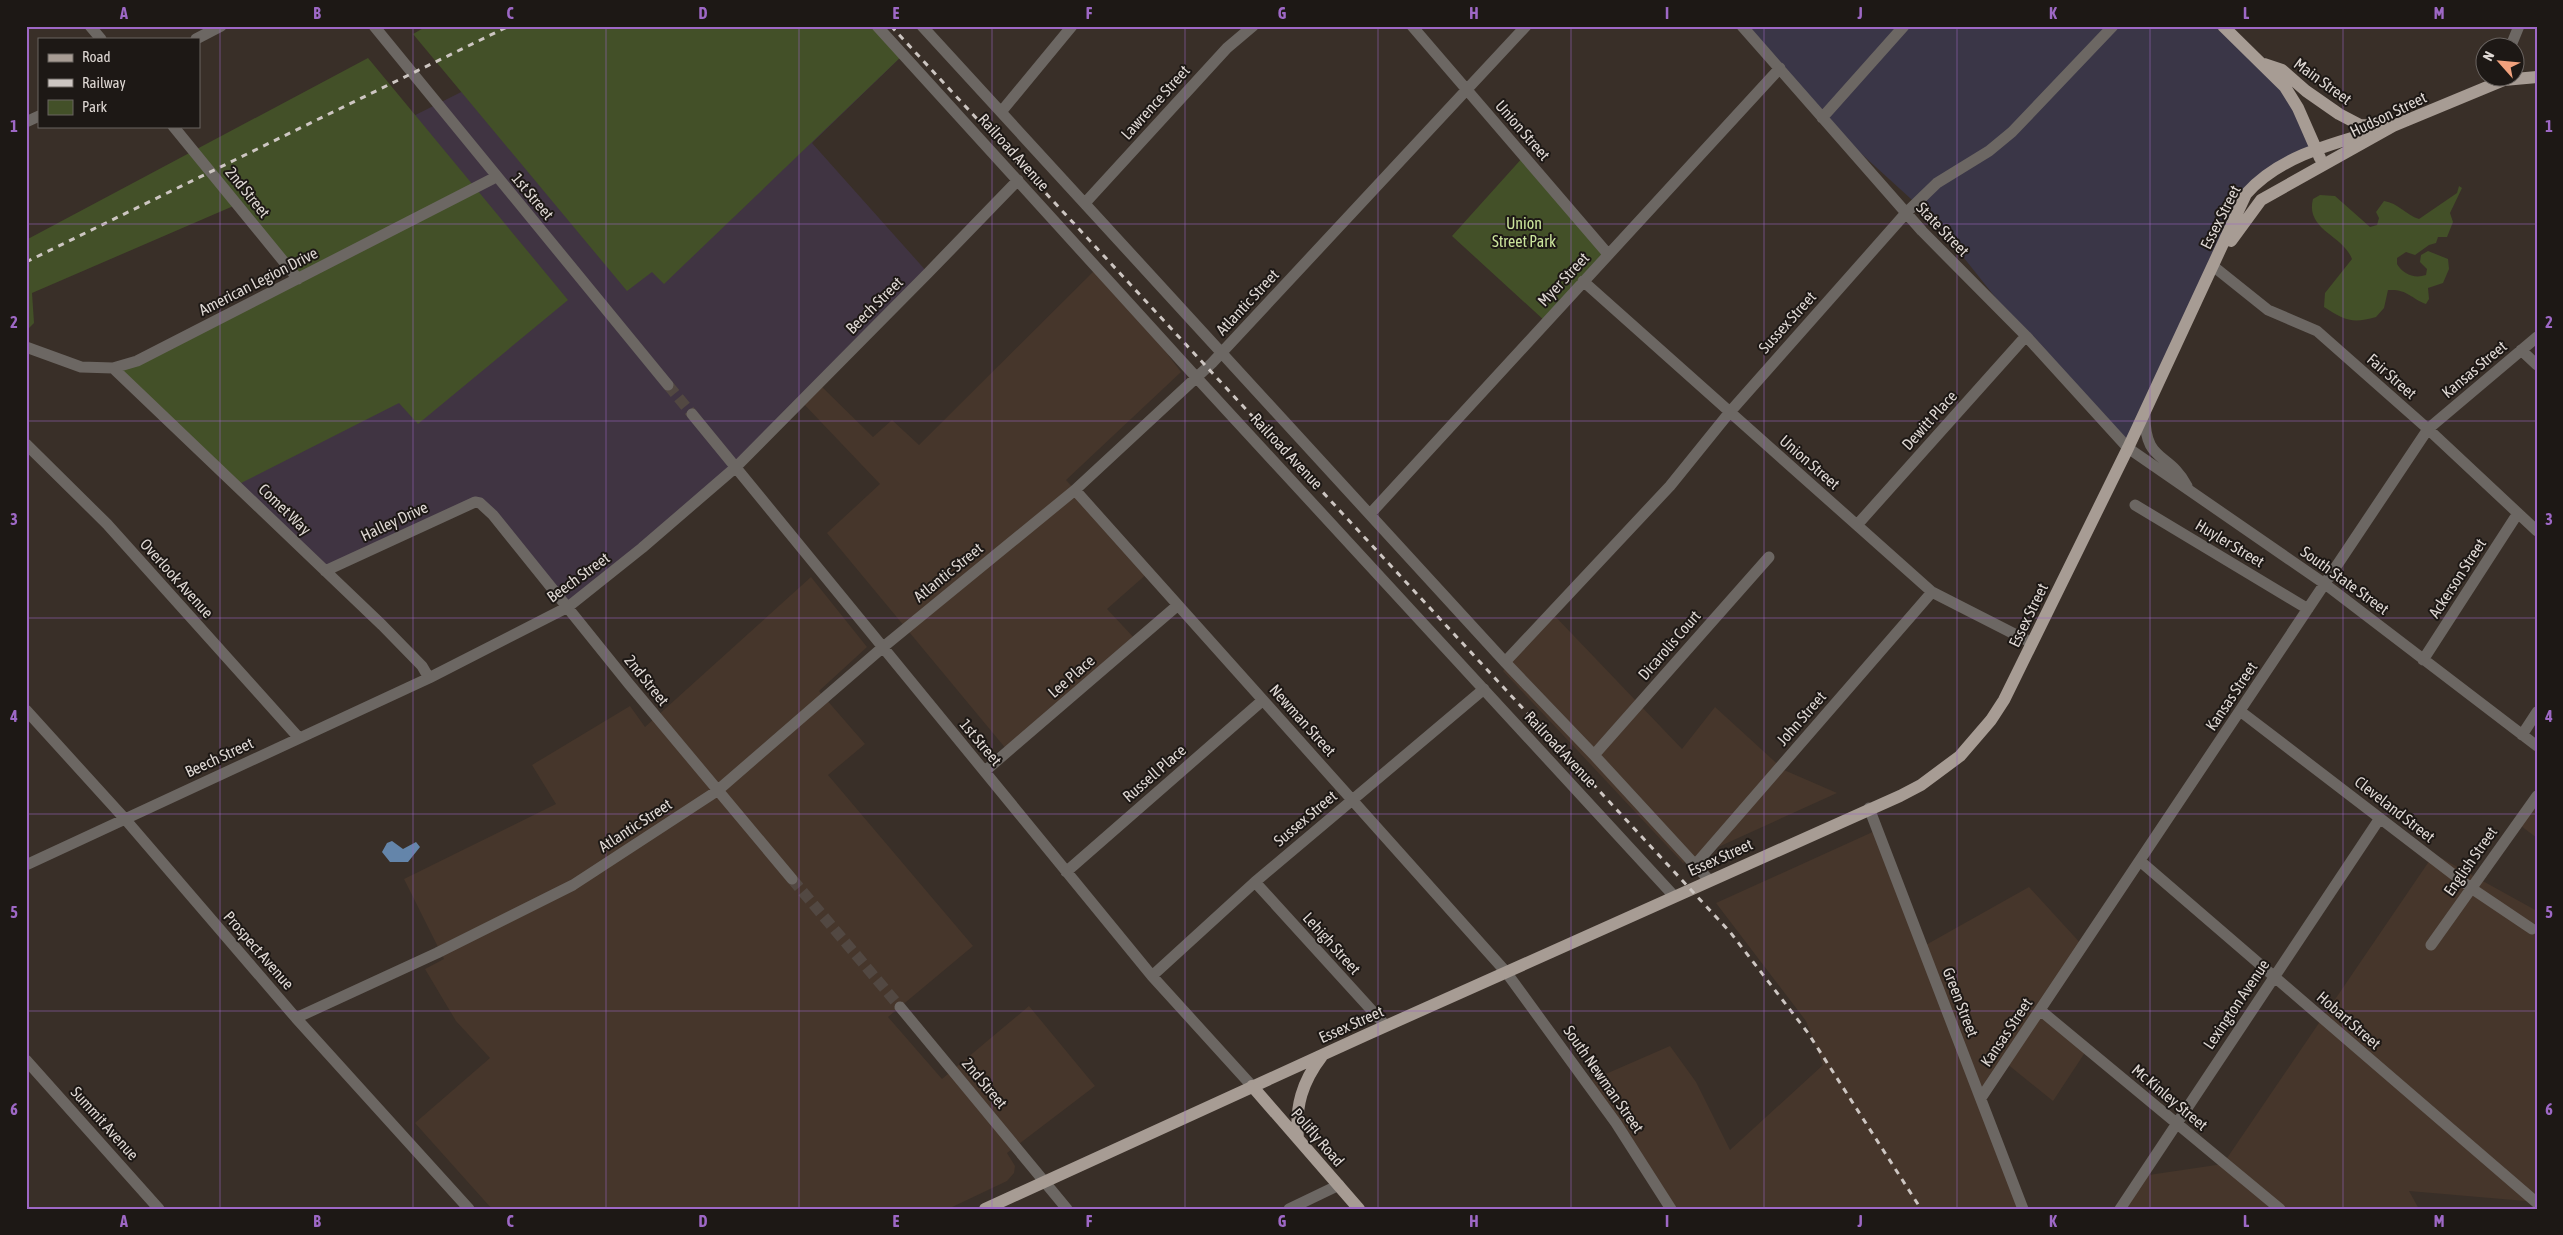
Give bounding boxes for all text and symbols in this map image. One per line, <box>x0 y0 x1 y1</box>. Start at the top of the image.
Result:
text: A <box>119 4 128 22</box>
text: B <box>313 4 321 22</box>
text: C <box>506 4 514 22</box>
text: D <box>699 4 708 22</box>
text: E <box>893 4 900 22</box>
text: F <box>1086 4 1093 22</box>
text: G <box>1278 4 1287 22</box>
text: H <box>1469 4 1479 22</box>
text: I <box>1665 4 1669 22</box>
text: J <box>1856 4 1863 22</box>
text: K <box>2049 4 2057 22</box>
text: L <box>2243 4 2250 22</box>
text: M <box>2434 4 2444 22</box>
legend <box>38 38 200 128</box>
north arrow <box>2476 38 2526 88</box>
text: Road <box>82 48 111 65</box>
text: N <box>2479 49 2497 63</box>
street label: Main Street <box>2291 54 2356 108</box>
street label: Lawrence Street <box>1117 61 1193 143</box>
text: Railway <box>82 74 126 91</box>
street label: Hudson Street <box>2347 88 2430 140</box>
street label: Union Street <box>1492 96 1554 164</box>
text: Park <box>82 98 107 115</box>
street label: Railroad Avenue <box>975 110 1053 194</box>
text: 1 <box>10 117 18 135</box>
text: 1 <box>2545 117 2553 135</box>
street label: 2nd Street <box>222 163 274 221</box>
street label: 1st Street <box>508 169 558 223</box>
street label: Essex Street <box>2196 182 2244 252</box>
street label: State Street <box>1913 198 1973 260</box>
park label: Union Street Park <box>1492 214 1556 250</box>
street label: American Legion Drive <box>196 243 321 320</box>
street label: Myer Street <box>1534 248 1593 310</box>
street label: Atlantic Street <box>1212 265 1282 339</box>
street label: Beech Street <box>842 273 906 337</box>
street label: Sussex Street <box>1755 287 1820 356</box>
text: 2 <box>10 313 18 331</box>
text: 2 <box>2545 313 2553 331</box>
street label: Kansas Street <box>2438 337 2510 401</box>
street label: Fair Street <box>2364 350 2421 402</box>
street label: Dewitt Place <box>1898 387 1960 453</box>
street label: Railroad Avenue <box>1247 409 1327 493</box>
street label: Union Street <box>1776 431 1844 493</box>
street label: Comet Way <box>255 480 315 539</box>
street label: Halley Drive <box>358 498 431 545</box>
text: 3 <box>10 510 18 528</box>
text: 3 <box>2545 510 2553 528</box>
street label: Huyler Street <box>2192 515 2268 572</box>
street label: Overlook Avenue <box>137 535 217 621</box>
street label: Ackerson Street <box>2425 535 2489 621</box>
street label: Atlantic Street <box>910 539 986 605</box>
street label: South State Street <box>2298 542 2393 618</box>
street label: Beech Street <box>543 548 613 606</box>
street label: Essex Street <box>2005 580 2051 650</box>
street label: Dicarolis Court <box>1634 606 1704 683</box>
street label: 2nd Street <box>621 651 673 709</box>
street label: Lee Place <box>1044 651 1098 701</box>
street label: Kansas Street <box>2202 658 2261 734</box>
street label: Newman Street <box>1266 680 1340 760</box>
street label: John Street <box>1773 687 1830 749</box>
text: 4 <box>9 707 18 725</box>
street label: Railroad Avenue <box>1521 707 1601 791</box>
text: 4 <box>2544 707 2553 725</box>
street label: 1st Street <box>956 715 1006 769</box>
street label: Beech Street <box>182 733 256 781</box>
street label: Russell Place <box>1119 741 1189 805</box>
street label: Cleveland Street <box>2351 772 2439 846</box>
street label: Sussex Street <box>1270 786 1340 850</box>
street label: Atlantic Street <box>595 795 675 855</box>
street label: English Street <box>2440 823 2501 900</box>
street label: Essex Street <box>1685 835 1756 879</box>
text: 5 <box>10 903 18 921</box>
text: 5 <box>2545 903 2553 921</box>
street label: Prospect Avenue <box>219 907 298 993</box>
street label: Lehigh Street <box>1299 908 1365 979</box>
street label: Lexington Avenue <box>2199 956 2273 1053</box>
street label: Green Street <box>1940 965 1983 1040</box>
street label: Hobart Street <box>2314 988 2385 1053</box>
street label: Kansas Street <box>1977 994 2036 1070</box>
street label: Essex Street <box>1316 1002 1387 1046</box>
street label: South Newman Street <box>1560 1022 1648 1136</box>
street label: 2nd Street <box>959 1054 1011 1112</box>
street label: Mc Kinley Street <box>2128 1060 2212 1135</box>
street label: Summit Avenue <box>67 1083 143 1163</box>
text: 6 <box>10 1100 18 1118</box>
text: 6 <box>2545 1100 2553 1118</box>
street label: Polifly Road <box>1287 1104 1348 1170</box>
text: A <box>119 1212 128 1230</box>
text: B <box>313 1212 321 1230</box>
text: C <box>506 1212 514 1230</box>
text: D <box>699 1212 708 1230</box>
text: E <box>893 1212 900 1230</box>
text: F <box>1086 1212 1093 1230</box>
text: G <box>1278 1212 1287 1230</box>
text: H <box>1469 1212 1479 1230</box>
text: I <box>1665 1212 1669 1230</box>
text: J <box>1856 1212 1863 1230</box>
text: K <box>2049 1212 2057 1230</box>
text: L <box>2243 1212 2250 1230</box>
text: M <box>2434 1212 2444 1230</box>

